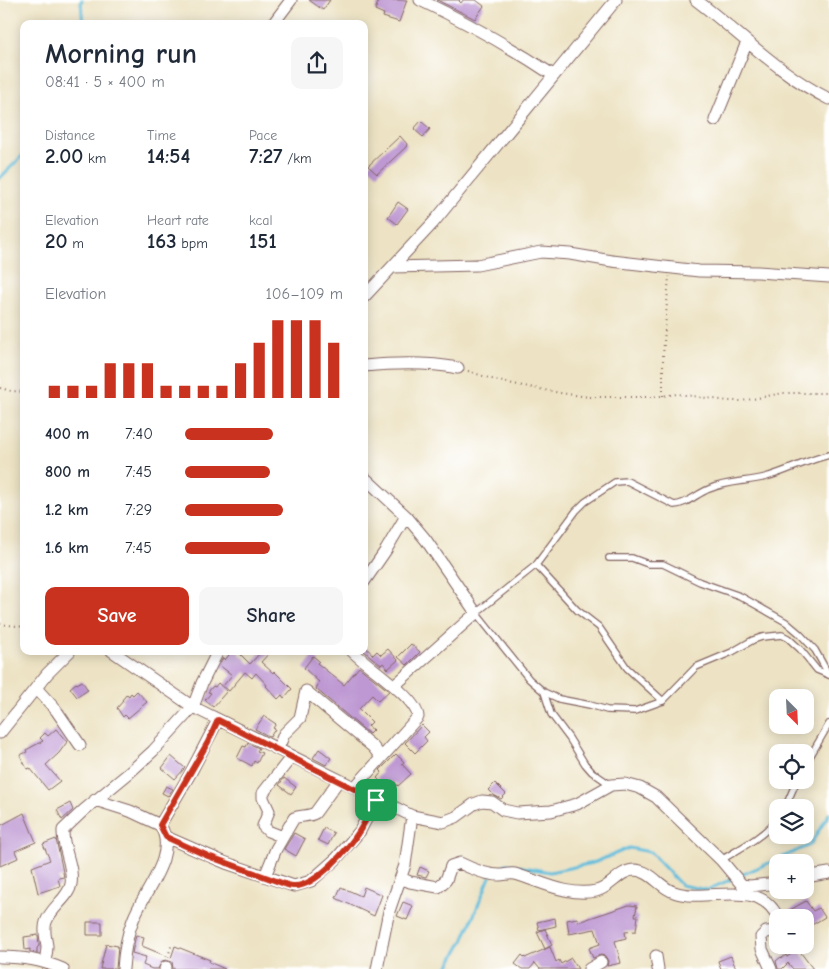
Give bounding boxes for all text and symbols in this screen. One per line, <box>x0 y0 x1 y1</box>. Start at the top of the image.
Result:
button: share <box>291 37 343 89</box>
text: Morning run <box>45 38 197 70</box>
text: 08:41 · 5 × 400 m <box>45 73 165 91</box>
text: Distance <box>45 127 95 144</box>
text: Time <box>147 127 176 144</box>
text: Pace <box>249 127 277 144</box>
text: 2.00 <box>45 144 83 168</box>
text: 14:54 <box>147 144 190 168</box>
text: 7:27 <box>249 144 283 168</box>
text: km <box>83 150 106 167</box>
text: /km <box>283 150 312 167</box>
text: Elevation <box>45 212 99 229</box>
text: Heart rate <box>147 212 209 229</box>
text: kcal <box>249 212 273 229</box>
text: 20 <box>45 229 67 253</box>
text: 163 <box>147 229 177 253</box>
text: 151 <box>249 229 277 253</box>
text: m <box>67 235 84 252</box>
text: bpm <box>177 235 208 252</box>
text: Elevation <box>45 285 106 303</box>
text: 106–109 m <box>265 285 343 303</box>
text: 400 m <box>45 425 89 443</box>
text: 7:40 <box>125 425 153 443</box>
text: 800 m <box>45 463 90 481</box>
text: 7:45 <box>125 463 152 481</box>
text: 1.2 km <box>45 501 88 519</box>
text: 7:29 <box>125 501 152 519</box>
text: 1.6 km <box>45 539 89 557</box>
text: 7:45 <box>125 539 152 557</box>
button: Save <box>45 587 189 645</box>
button: Share <box>199 587 343 645</box>
north arrow <box>769 689 814 734</box>
map controls <box>769 689 814 954</box>
button: locate <box>769 744 814 789</box>
pin <box>355 779 397 821</box>
icon: arrive <box>362 786 390 814</box>
button: layers <box>769 799 814 844</box>
button: + <box>769 854 814 899</box>
button: − <box>769 909 814 954</box>

